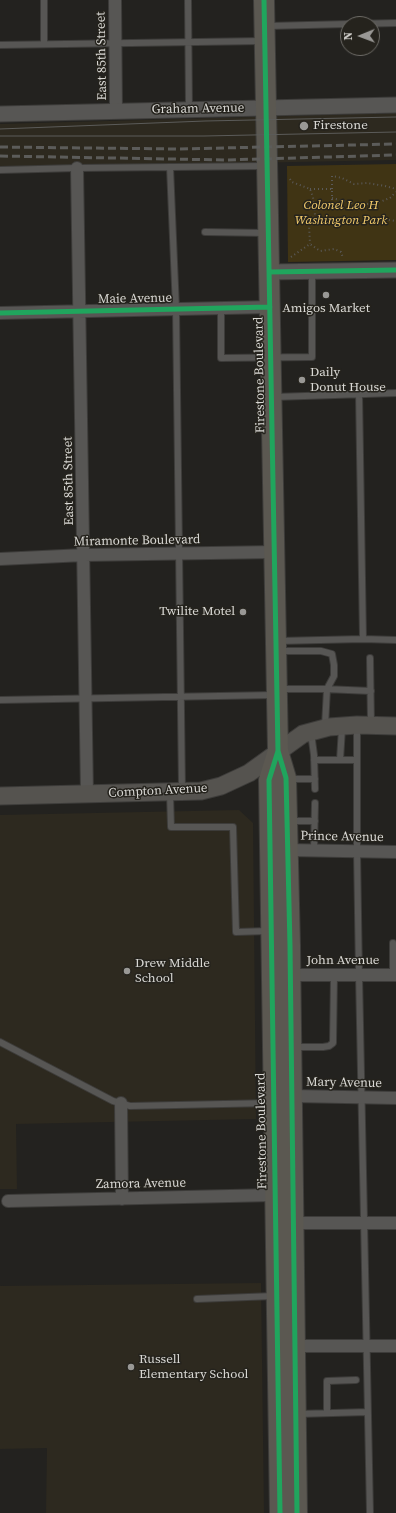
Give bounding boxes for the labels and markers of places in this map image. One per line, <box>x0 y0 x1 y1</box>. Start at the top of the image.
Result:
place label: Firestone <box>313 118 368 134</box>
marker: Firestone <box>298 120 310 132</box>
marker: Amigos Market <box>321 290 331 300</box>
place label: Amigos Market <box>282 301 370 317</box>
place label: Daily Donut House <box>310 365 386 396</box>
marker: Daily Donut House <box>297 375 307 385</box>
place label: Twilite Motel <box>159 604 235 620</box>
marker: Twilite Motel <box>238 607 248 617</box>
place label: Drew Middle School <box>135 956 210 987</box>
marker: Drew Middle School <box>122 966 132 976</box>
place label: Russell Elementary School <box>139 1352 248 1383</box>
marker: Russell Elementary School <box>126 1362 136 1372</box>

